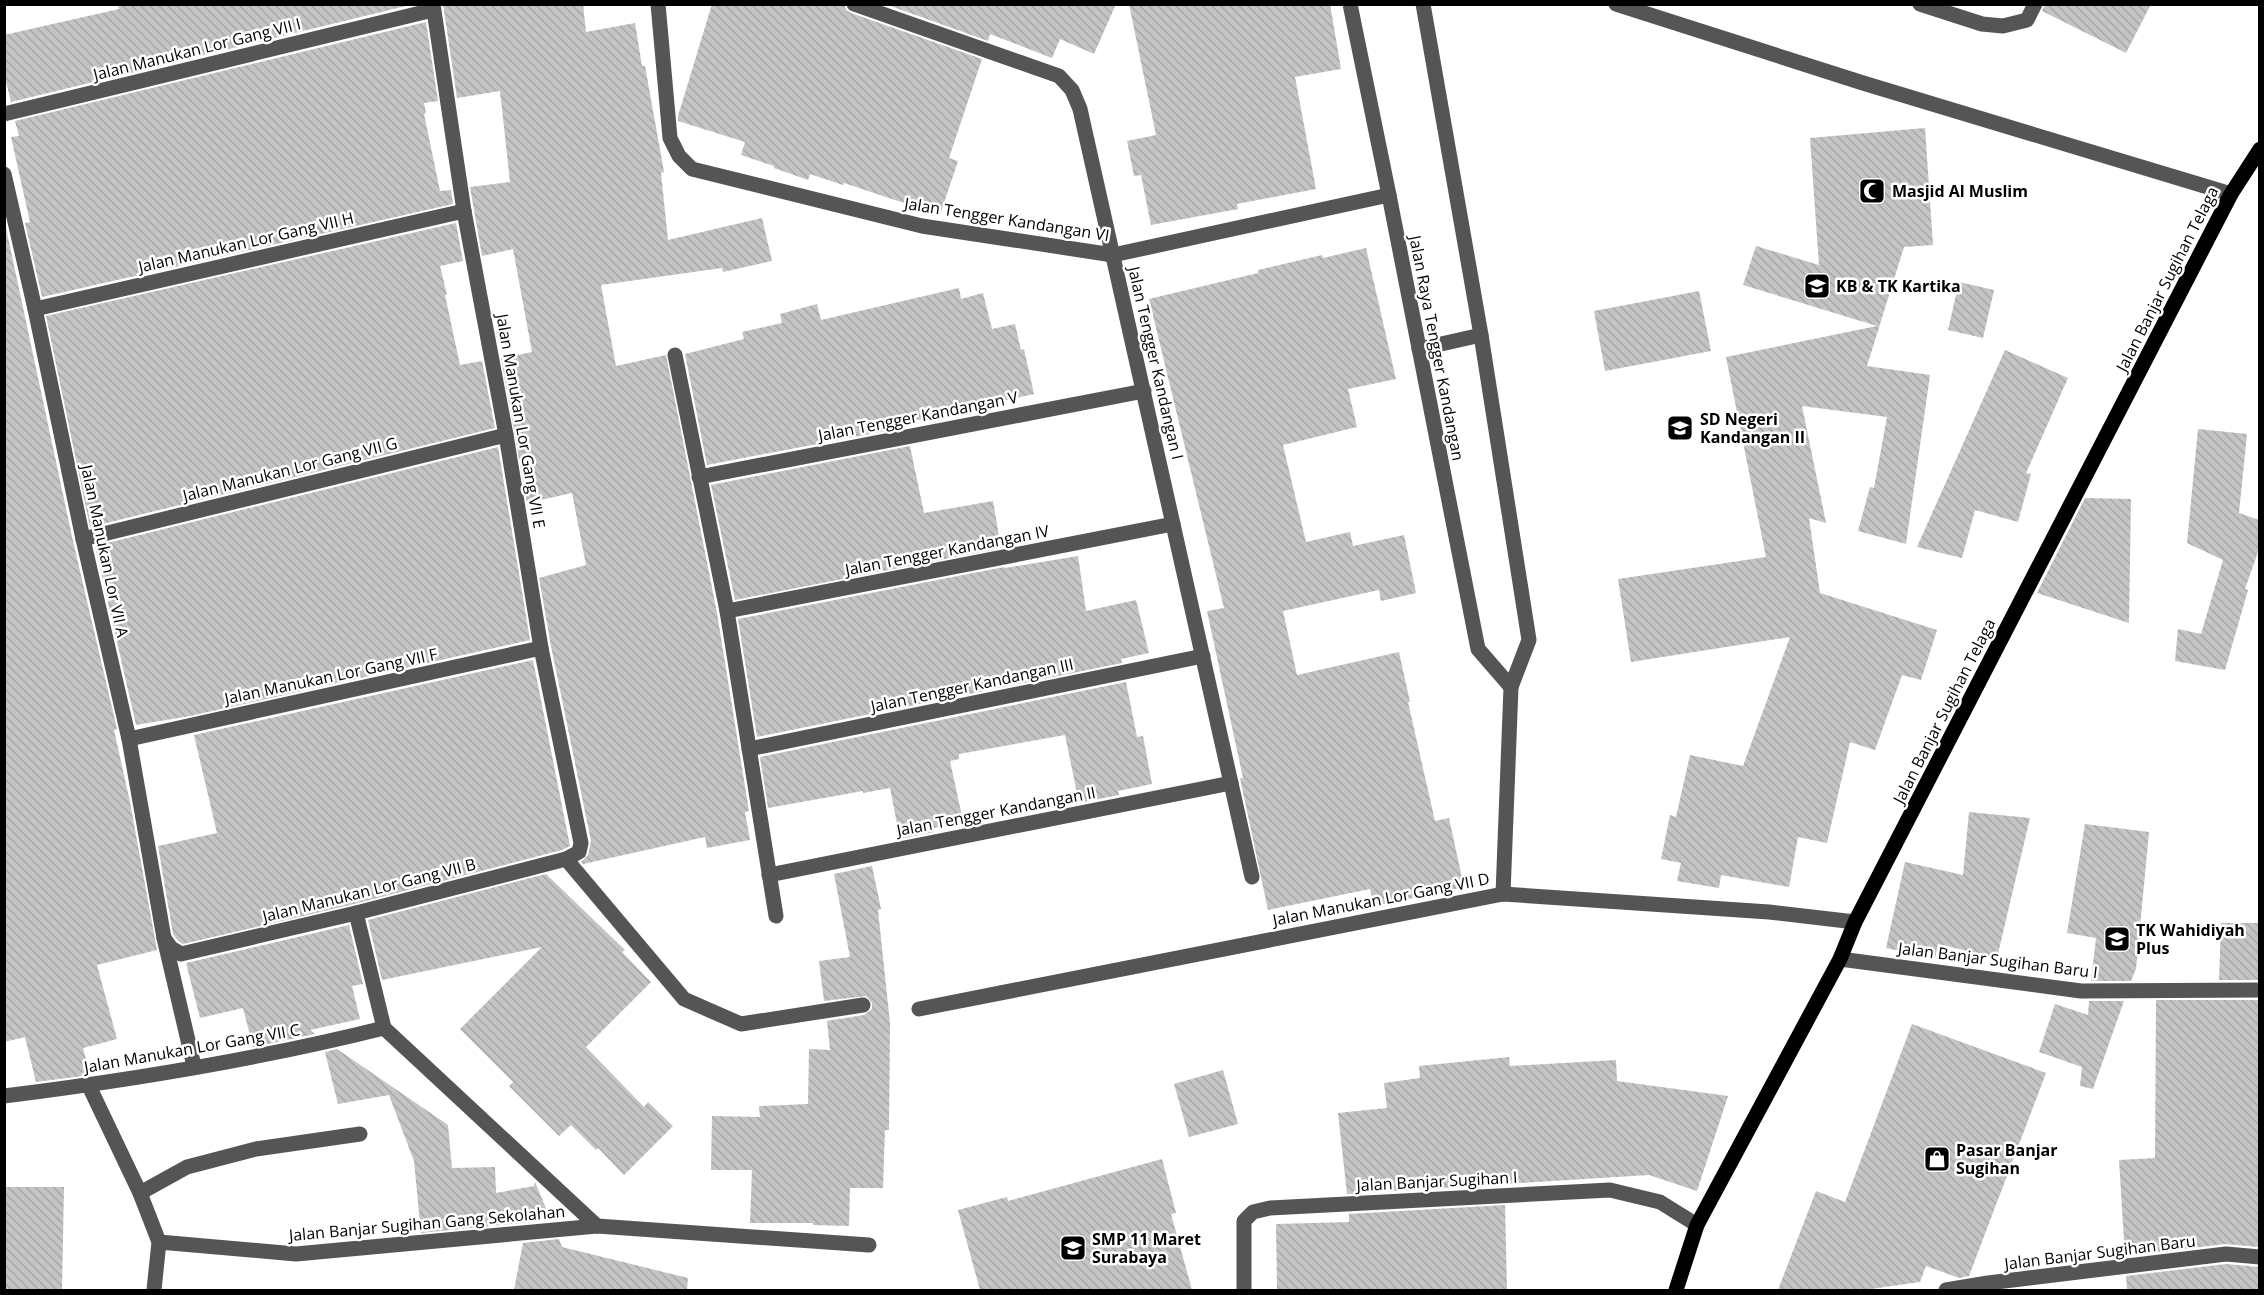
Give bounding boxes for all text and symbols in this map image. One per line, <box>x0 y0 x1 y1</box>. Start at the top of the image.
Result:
street label: Jalan Manukan Lor Gang VII I <box>89 13 303 86</box>
mosque icon: Masjid Al Muslim <box>1857 176 1887 206</box>
place label: Masjid Al Muslim <box>1892 180 2028 202</box>
street label: Jalan Banjar Sugihan Telaga <box>2110 183 2223 377</box>
street label: Jalan Tengger Kandangan VI <box>901 192 1111 246</box>
street label: Jalan Manukan Lor Gang VII H <box>134 206 356 278</box>
street label: Jalan Raya Tengger Kandangan <box>1404 232 1470 462</box>
street label: Jalan Tengger Kandangan I <box>1123 262 1189 462</box>
school or university icon: KB & TK Kartika <box>1802 271 1832 301</box>
place label: KB & TK Kartika <box>1836 275 1961 297</box>
street label: Jalan Manukan Lor Gang VII E <box>491 310 551 530</box>
street label: Jalan Tengger Kandangan V <box>814 386 1020 447</box>
place label: SD Negeri Kandangan II <box>1700 408 1805 448</box>
school or university icon: SD Negeri Kandangan II <box>1665 413 1695 443</box>
street label: Jalan Manukan Lor Gang VII G <box>178 432 400 507</box>
street label: Jalan Manukan Lor VII A <box>76 461 134 640</box>
street label: Jalan Tengger Kandangan IV <box>841 519 1051 581</box>
street label: Jalan Banjar Sugihan Telaga <box>1887 615 2000 809</box>
street label: Jalan Manukan Lor Gang VII F <box>221 643 439 710</box>
street label: Jalan Tengger Kandangan III <box>867 653 1075 718</box>
street label: Jalan Tengger Kandangan II <box>893 781 1097 841</box>
street label: Jalan Manukan Lor Gang VII B <box>258 853 478 928</box>
street label: Jalan Manukan Lor Gang VII D <box>1269 867 1491 931</box>
place label: TK Wahidiyah Plus <box>2136 919 2245 959</box>
school or university icon: TK Wahidiyah Plus <box>2102 924 2132 954</box>
street label: Jalan Banjar Sugihan Baru I <box>1895 937 2099 983</box>
street label: Jalan Manukan Lor Gang VII C <box>80 1018 302 1078</box>
place label: Pasar Banjar Sugihan <box>1956 1139 2058 1179</box>
shop icon: Pasar Banjar Sugihan <box>1922 1144 1952 1174</box>
street label: Jalan Banjar Sugihan I <box>1354 1166 1518 1196</box>
street label: Jalan Banjar Sugihan Gang Sekolahan <box>286 1200 566 1246</box>
place label: SMP 11 Maret Surabaya <box>1092 1228 1201 1268</box>
street label: Jalan Banjar Sugihan Baru <box>2001 1229 2197 1275</box>
school or university icon: SMP 11 Maret Surabaya <box>1058 1233 1088 1263</box>

